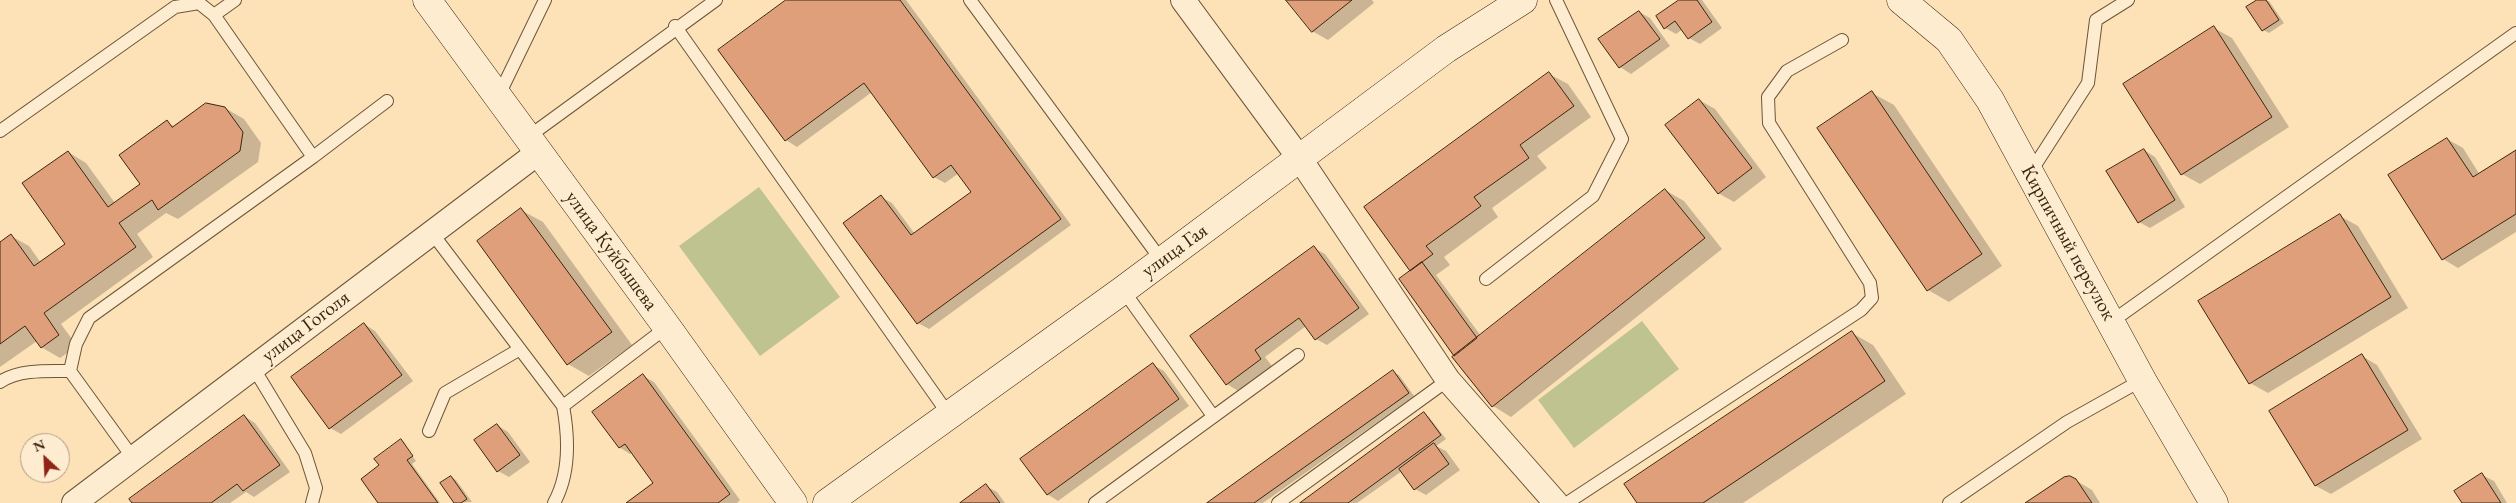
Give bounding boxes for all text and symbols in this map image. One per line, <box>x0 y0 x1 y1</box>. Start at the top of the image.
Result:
street label: Кирпичный переулок <box>2015 161 2121 325</box>
street label: улица Куйбышева <box>559 186 663 316</box>
street label: улица Гая <box>1137 219 1213 283</box>
street label: улица Гоголя <box>257 286 355 368</box>
north arrow <box>20 433 70 483</box>
text: N <box>30 435 48 456</box>

